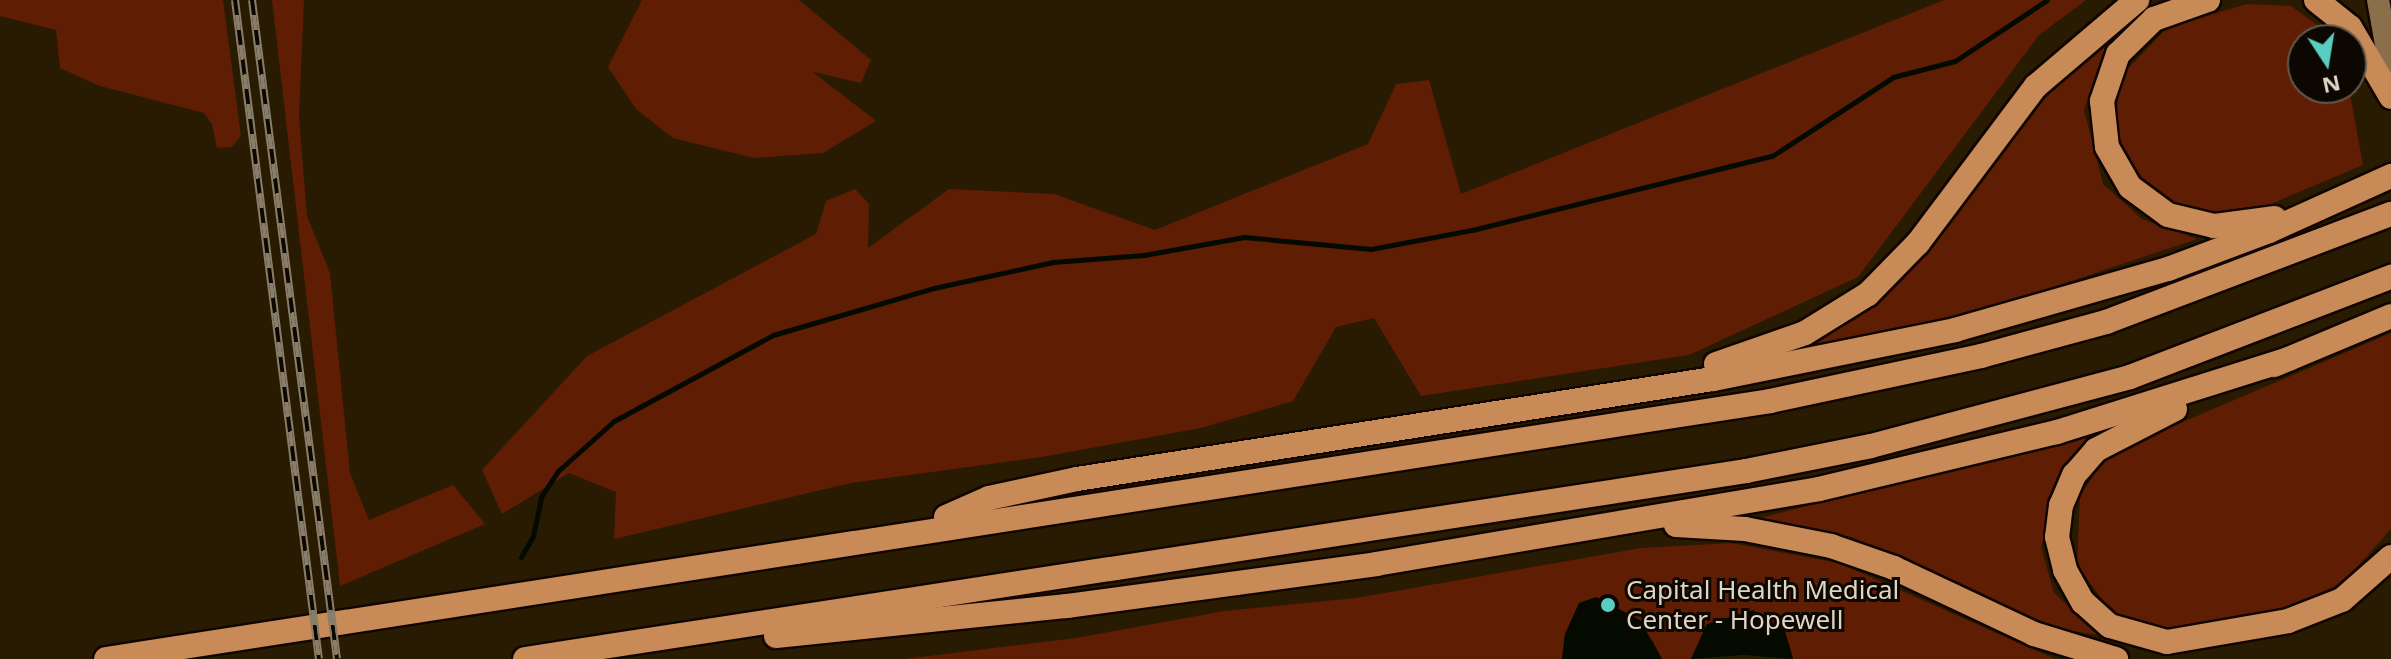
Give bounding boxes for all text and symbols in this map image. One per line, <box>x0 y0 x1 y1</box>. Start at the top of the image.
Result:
north arrow <box>2287 24 2367 104</box>
text: N <box>2320 69 2343 102</box>
place label: Capital Health Medical Center - Hopewell <box>1626 574 1899 636</box>
marker: Capital Health Medical Center - Hopewell <box>1597 594 1619 616</box>

